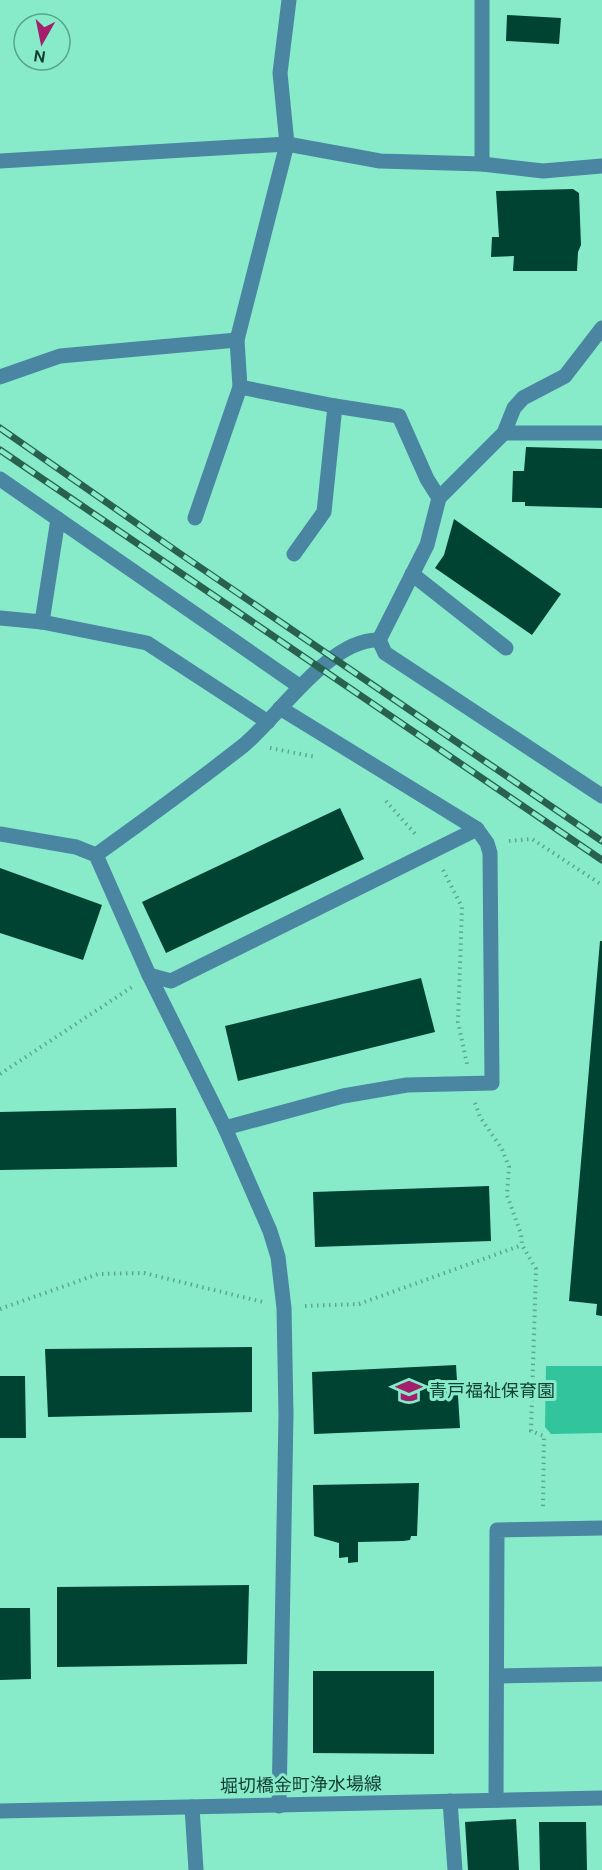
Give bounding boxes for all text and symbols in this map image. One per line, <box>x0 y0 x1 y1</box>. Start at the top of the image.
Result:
north arrow <box>12 12 72 72</box>
text: N <box>32 45 47 68</box>
school or university icon: 青戸福祉保育園 <box>394 1376 424 1406</box>
place label: 青戸福祉保育園 <box>429 1379 555 1403</box>
street label: 堀切橋金町浄水場線 <box>220 1772 382 1798</box>

